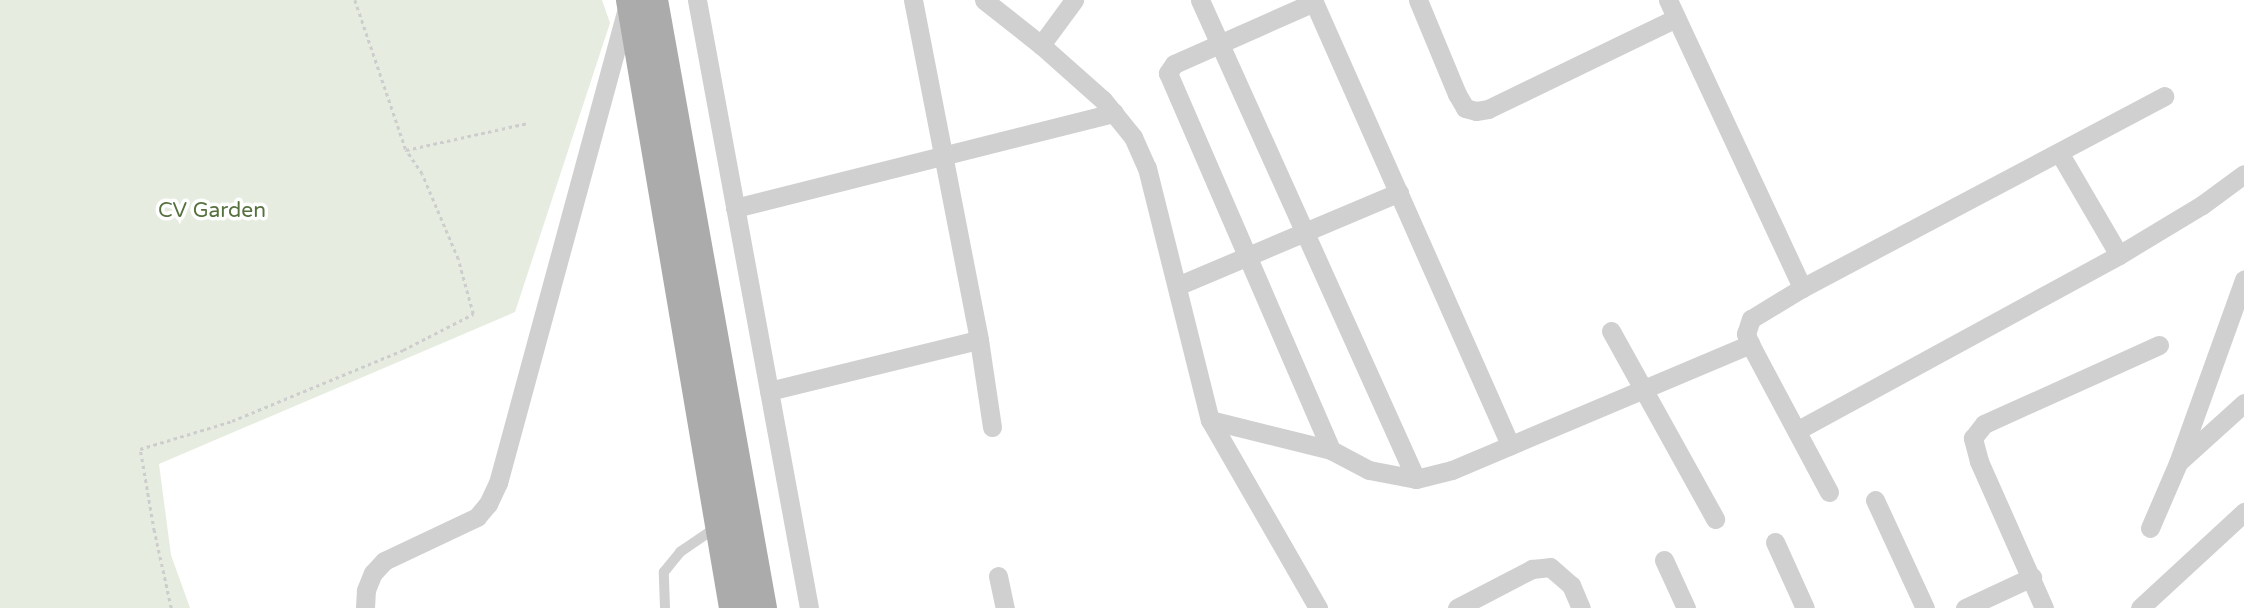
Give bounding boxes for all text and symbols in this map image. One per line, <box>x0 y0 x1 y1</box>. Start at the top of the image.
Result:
park label: CV Garden <box>158 198 266 224</box>

